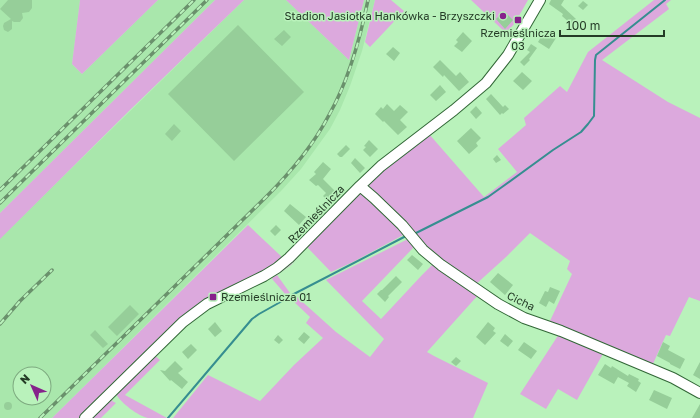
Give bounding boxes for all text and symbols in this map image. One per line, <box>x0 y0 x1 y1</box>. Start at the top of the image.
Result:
place label: Stadion Jasiołka Hankówka - Brzyszczki <box>285 9 495 22</box>
marker: Stadion Jasiołka Hankówka - Brzyszczki <box>498 11 508 21</box>
scale bar <box>560 12 664 38</box>
marker: Rzemieślnicza 03 <box>513 15 523 25</box>
text: 100 m <box>566 18 600 33</box>
place label: Rzemieślnicza 03 <box>480 26 556 52</box>
street label: Rzemieślnicza <box>285 182 347 245</box>
street label: Cicha <box>505 288 537 313</box>
place label: Rzemieślnicza 01 <box>221 290 311 303</box>
marker: Rzemieślnicza 01 <box>208 292 218 302</box>
north arrow <box>12 366 52 406</box>
text: N <box>17 371 32 386</box>

